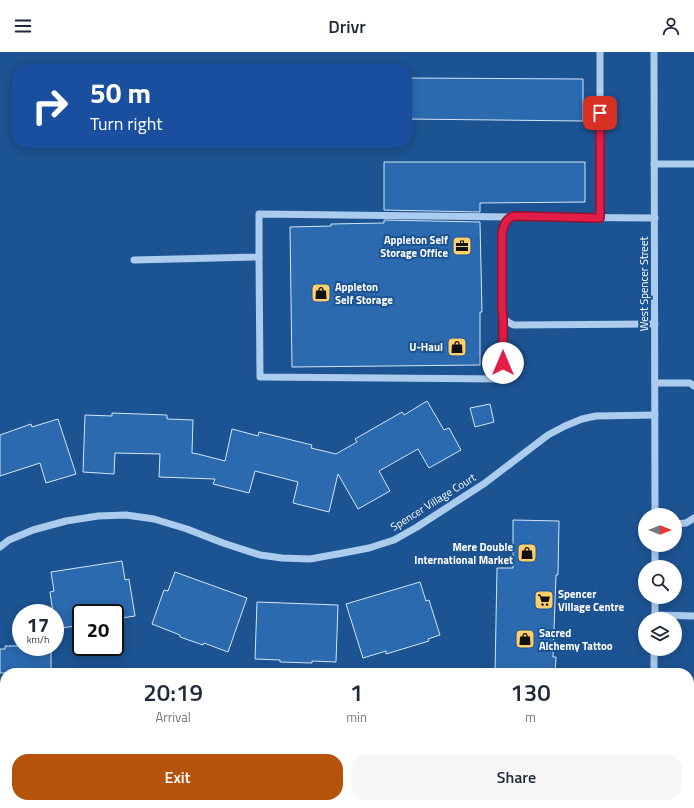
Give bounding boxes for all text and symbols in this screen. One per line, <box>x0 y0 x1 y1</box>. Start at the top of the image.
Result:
text: Drivr <box>328 13 366 40</box>
icon: menu <box>12 15 34 37</box>
icon: person <box>660 15 682 37</box>
text: 50 m <box>90 71 151 114</box>
icon: right <box>24 80 76 132</box>
pin <box>583 96 617 130</box>
icon: arrive <box>589 102 611 124</box>
text: Turn right <box>90 110 163 137</box>
place label: Appleton Self Storage Office <box>380 232 448 261</box>
office icon: Appleton Self Storage Office <box>451 235 473 257</box>
street label: West Spencer Street <box>636 237 652 331</box>
place label: Appleton Self Storage <box>335 279 393 308</box>
shop icon: Appleton Self Storage <box>310 282 332 304</box>
shop icon: U-Haul <box>446 336 468 358</box>
place label: U-Haul <box>409 339 443 355</box>
position arrow <box>482 342 524 384</box>
street label: Spencer Village Court <box>387 469 479 535</box>
north arrow <box>638 508 682 552</box>
map controls <box>638 508 682 656</box>
place label: Mere Double International Market <box>414 539 513 568</box>
shop icon: Mere Double International Market <box>516 542 538 564</box>
button: search <box>638 560 682 604</box>
place label: Spencer Village Centre <box>558 586 625 615</box>
supermarket icon: Spencer Village Centre <box>533 589 555 611</box>
speed limit sign: 20 <box>72 604 124 656</box>
text: 17 <box>27 609 49 640</box>
button: layers <box>638 612 682 656</box>
place label: Sacred Alchemy Tattoo <box>539 625 613 654</box>
shop icon: Sacred Alchemy Tattoo <box>514 628 536 650</box>
text: km/h <box>27 632 49 647</box>
text: 20:19 <box>143 674 203 710</box>
text: 1 <box>350 674 363 710</box>
text: 130 <box>510 674 551 710</box>
text: Arrival <box>155 707 191 727</box>
text: min <box>346 707 367 727</box>
text: m <box>525 707 536 727</box>
button: Exit <box>12 754 343 800</box>
button: Share <box>351 754 682 800</box>

